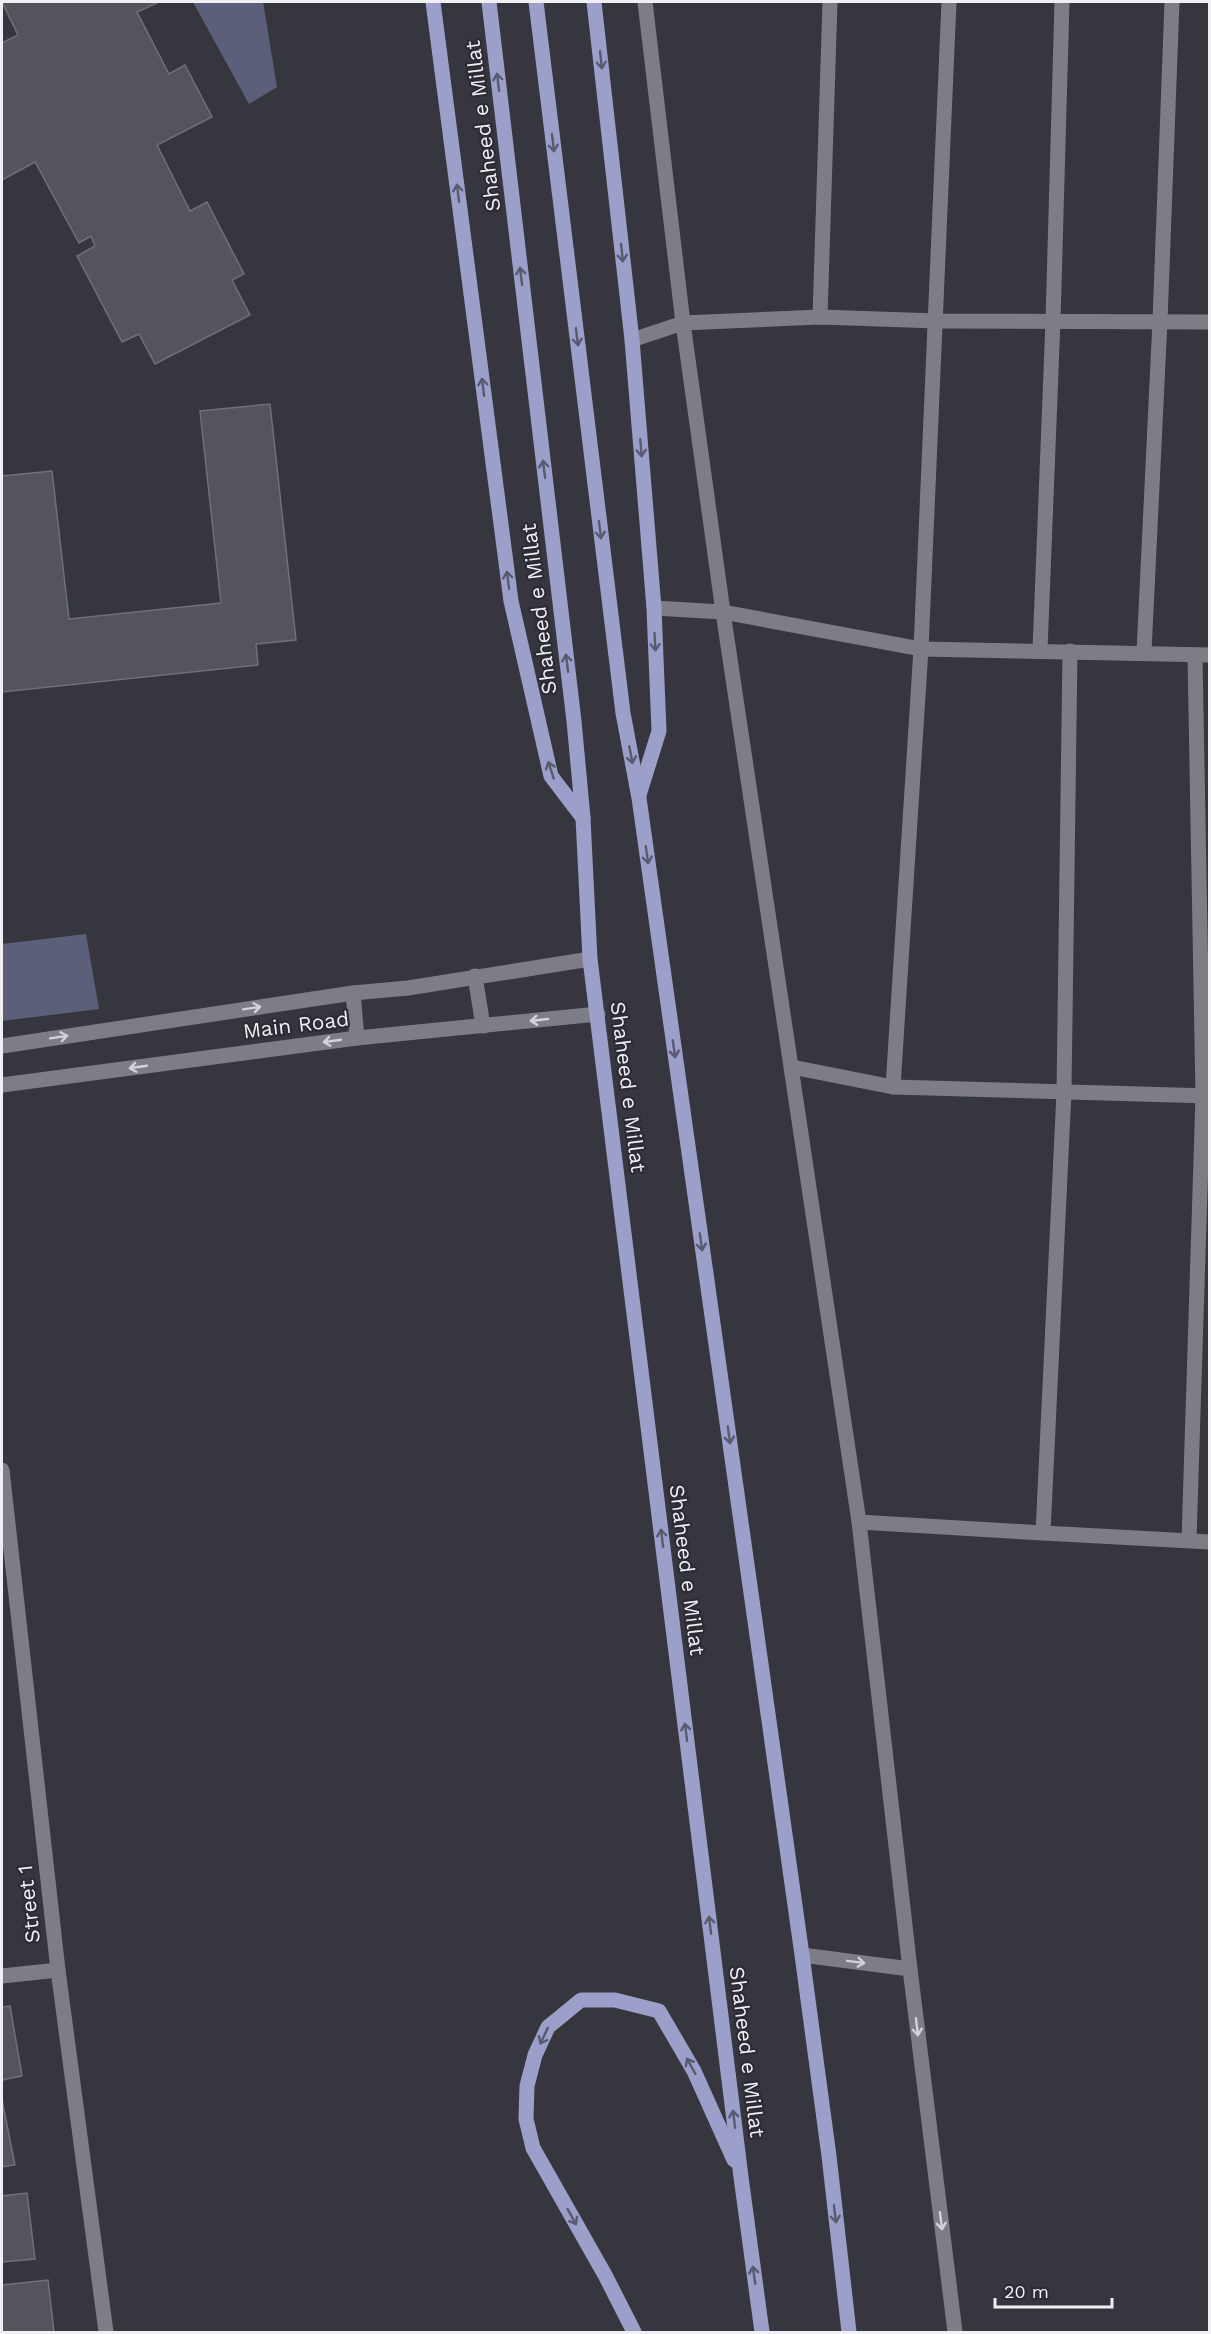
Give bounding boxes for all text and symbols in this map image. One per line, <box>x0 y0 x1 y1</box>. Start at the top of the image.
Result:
street label: Shaheed e Millat <box>460 39 505 213</box>
one-way arrow <box>595 49 606 69</box>
one-way arrow <box>493 73 504 93</box>
one-way arrow <box>548 133 559 152</box>
one-way arrow <box>452 184 463 204</box>
one-way arrow <box>617 243 628 263</box>
one-way arrow <box>515 266 526 286</box>
one-way arrow <box>571 326 582 346</box>
one-way arrow <box>477 377 488 397</box>
one-way arrow <box>635 437 646 457</box>
one-way arrow <box>538 460 549 480</box>
one-way arrow <box>595 520 606 539</box>
street label: Shaheed e Millat <box>516 522 561 696</box>
one-way arrow <box>502 571 513 590</box>
one-way arrow <box>650 632 661 651</box>
one-way arrow <box>561 654 572 674</box>
one-way arrow <box>626 745 637 765</box>
one-way arrow <box>545 761 556 780</box>
one-way arrow <box>641 845 652 865</box>
street label: Shaheed e Millat <box>606 1000 651 1174</box>
one-way arrow <box>242 1003 262 1014</box>
street label: Main Road <box>241 1006 350 1043</box>
one-way arrow <box>530 1015 550 1026</box>
one-way arrow <box>49 1032 69 1043</box>
one-way arrow <box>322 1036 342 1047</box>
one-way arrow <box>669 1038 680 1058</box>
one-way arrow <box>129 1062 149 1073</box>
one-way arrow <box>696 1231 707 1251</box>
one-way arrow <box>723 1424 734 1444</box>
street label: Shaheed e Millat <box>665 1483 710 1657</box>
one-way arrow <box>657 1529 668 1549</box>
one-way arrow <box>680 1722 691 1742</box>
street label: Street 1 <box>12 1864 45 1944</box>
one-way arrow <box>704 1916 715 1936</box>
one-way arrow <box>846 1957 865 1968</box>
street label: Shaheed e Millat <box>725 1965 770 2139</box>
one-way arrow <box>912 2017 923 2037</box>
one-way arrow <box>537 2026 549 2044</box>
one-way arrow <box>685 2058 697 2075</box>
one-way arrow <box>728 2109 739 2129</box>
one-way arrow <box>830 2204 841 2223</box>
one-way arrow <box>567 2207 578 2225</box>
one-way arrow <box>936 2210 947 2230</box>
one-way arrow <box>749 2265 760 2285</box>
scale bar <box>995 2271 1112 2309</box>
text: 20 m <box>1004 2281 1049 2302</box>

